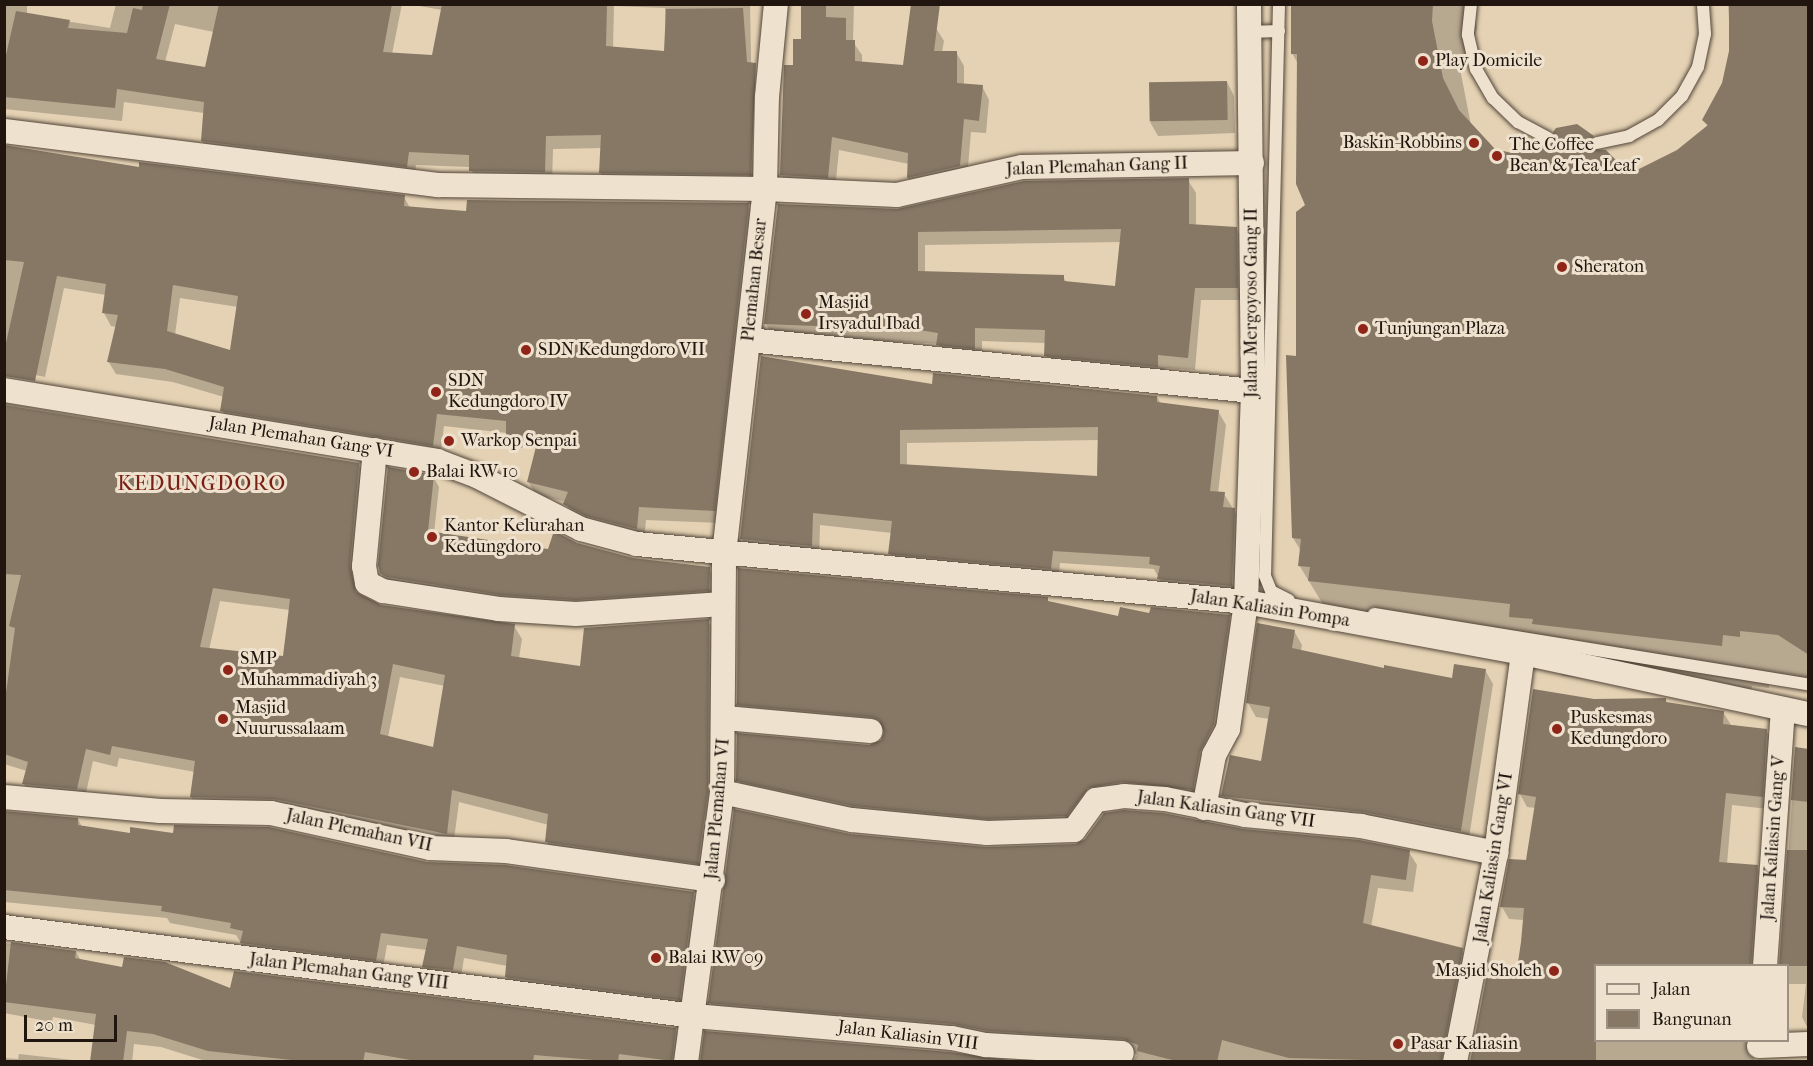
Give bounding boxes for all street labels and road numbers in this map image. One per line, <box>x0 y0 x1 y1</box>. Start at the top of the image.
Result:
street label: Jalan Plemahan Gang II <box>1006 153 1188 181</box>
street label: Jalan Mergoyoso Gang II <box>1241 208 1263 398</box>
street label: Plemahan Besar <box>738 217 772 343</box>
street label: Jalan Plemahan Gang VI <box>207 413 395 463</box>
street label: Jalan Kaliasin Pompa <box>1189 586 1351 632</box>
street label: Jalan Plemahan VI <box>701 737 735 881</box>
street label: Jalan Kaliasin Gang V <box>1757 755 1791 921</box>
street label: Jalan Kaliasin Gang VI <box>1470 771 1518 945</box>
street label: Jalan Kaliasin Gang VII <box>1136 787 1316 833</box>
street label: Jalan Plemahan VII <box>284 805 434 857</box>
street label: Jalan Plemahan Gang VIII <box>248 949 450 995</box>
street label: Jalan Kaliasin VIII <box>836 1017 980 1055</box>

